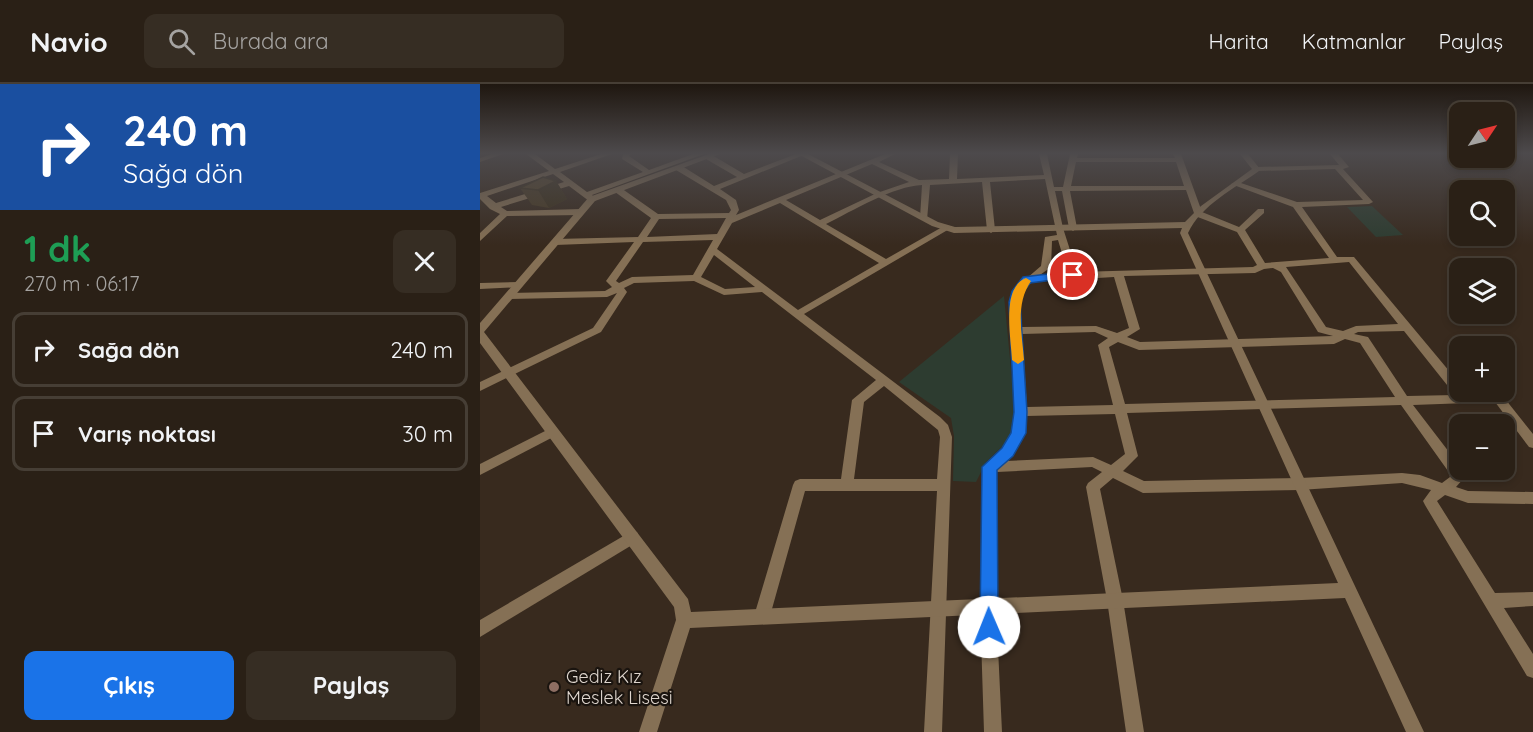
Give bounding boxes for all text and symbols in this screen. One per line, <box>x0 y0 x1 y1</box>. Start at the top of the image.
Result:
search box <box>144 14 564 68</box>
text: Navio <box>30 24 108 59</box>
icon: search <box>165 25 198 58</box>
text: Burada ara <box>213 27 329 55</box>
text: Harita <box>1209 28 1269 54</box>
text: Katmanlar <box>1302 28 1406 54</box>
text: Paylaş <box>1439 28 1503 54</box>
north arrow <box>1449 102 1515 168</box>
map controls <box>1449 102 1515 480</box>
text: 240 m <box>123 104 248 157</box>
icon: right <box>24 108 102 186</box>
text: Sağa dön <box>123 156 243 190</box>
button: search <box>1449 180 1515 246</box>
text: 1 dk <box>24 226 91 271</box>
button: close <box>393 230 456 293</box>
pin <box>1047 249 1098 300</box>
icon: arrive <box>1056 258 1089 291</box>
button: layers <box>1449 258 1515 324</box>
text: 270 m · 06:17 <box>24 271 139 296</box>
icon: right <box>27 333 60 366</box>
text: Sağa dön <box>78 336 180 364</box>
text: 240 m <box>390 336 453 364</box>
button: + <box>1449 336 1515 402</box>
button: − <box>1449 414 1515 480</box>
icon: arrive <box>27 417 60 450</box>
text: Varış noktası <box>78 420 216 448</box>
text: 30 m <box>402 420 453 448</box>
position arrow <box>957 595 1021 659</box>
button: Çıkış <box>24 651 234 720</box>
button: Paylaş <box>246 651 456 720</box>
place label: Gediz Kız Meslek Lisesi <box>566 665 673 709</box>
marker: Gediz Kız Meslek Lisesi <box>547 680 561 694</box>

